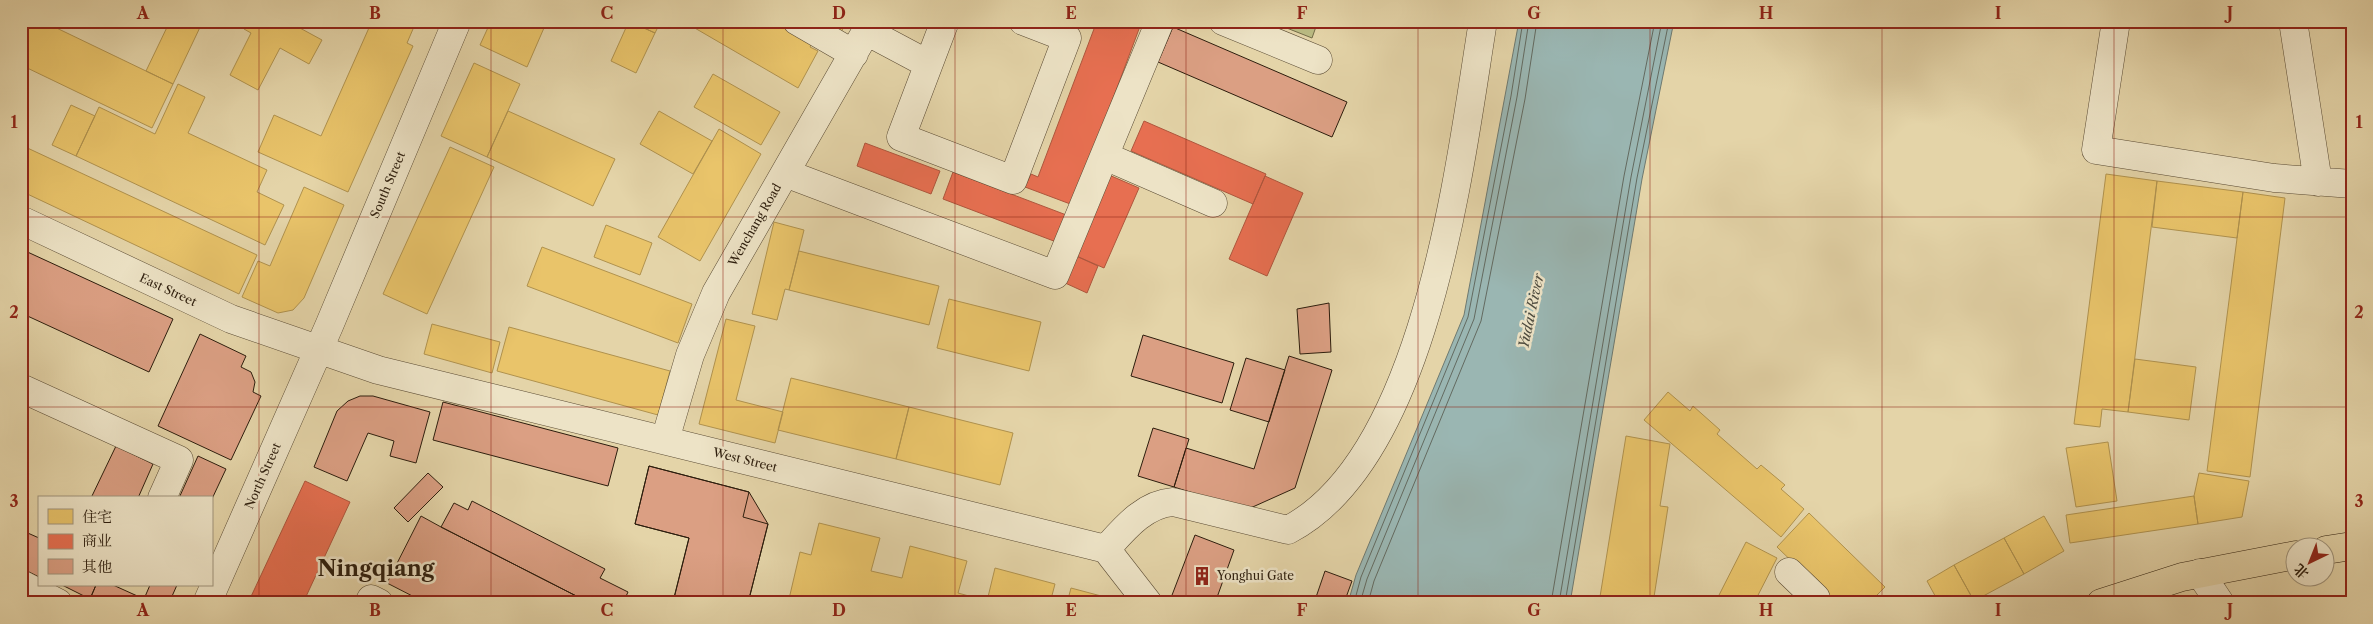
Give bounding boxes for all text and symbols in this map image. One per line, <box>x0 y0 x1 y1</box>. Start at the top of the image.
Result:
text: A <box>136 3 150 23</box>
text: B <box>369 3 381 23</box>
text: C <box>601 3 613 23</box>
text: D <box>832 3 846 23</box>
text: E <box>1065 3 1077 23</box>
text: F <box>1297 3 1308 23</box>
text: G <box>1527 3 1541 23</box>
text: H <box>1759 3 1773 23</box>
text: I <box>1995 3 2002 23</box>
text: J <box>2224 3 2233 23</box>
text: 1 <box>10 112 18 132</box>
text: 1 <box>2355 112 2363 132</box>
street label: South Street <box>367 149 409 220</box>
street label: Wenchang Road <box>724 180 785 270</box>
street label: East Street <box>137 270 200 310</box>
water label: Yudai River <box>1514 270 1548 350</box>
text: 2 <box>9 302 19 322</box>
text: 2 <box>2354 302 2364 322</box>
street label: North Street <box>241 440 284 511</box>
street label: West Street <box>711 444 779 475</box>
text: 3 <box>9 491 19 511</box>
text: 3 <box>2354 491 2364 511</box>
legend <box>38 496 212 586</box>
text: 住宅 <box>82 507 112 526</box>
text: 商业 <box>82 531 112 550</box>
north arrow <box>2286 536 2336 586</box>
district label: Ningqiang <box>317 555 436 582</box>
text: 其他 <box>82 557 112 576</box>
text: 北 <box>2290 560 2312 583</box>
building icon: Yonghui Gate <box>1191 565 1213 587</box>
place label: Yonghui Gate <box>1216 568 1294 583</box>
text: A <box>136 600 150 620</box>
text: B <box>369 600 381 620</box>
text: C <box>601 600 613 620</box>
text: D <box>832 600 846 620</box>
text: E <box>1065 600 1077 620</box>
text: F <box>1297 600 1308 620</box>
text: G <box>1527 600 1541 620</box>
text: H <box>1759 600 1773 620</box>
text: I <box>1995 600 2002 620</box>
text: J <box>2224 600 2233 620</box>

